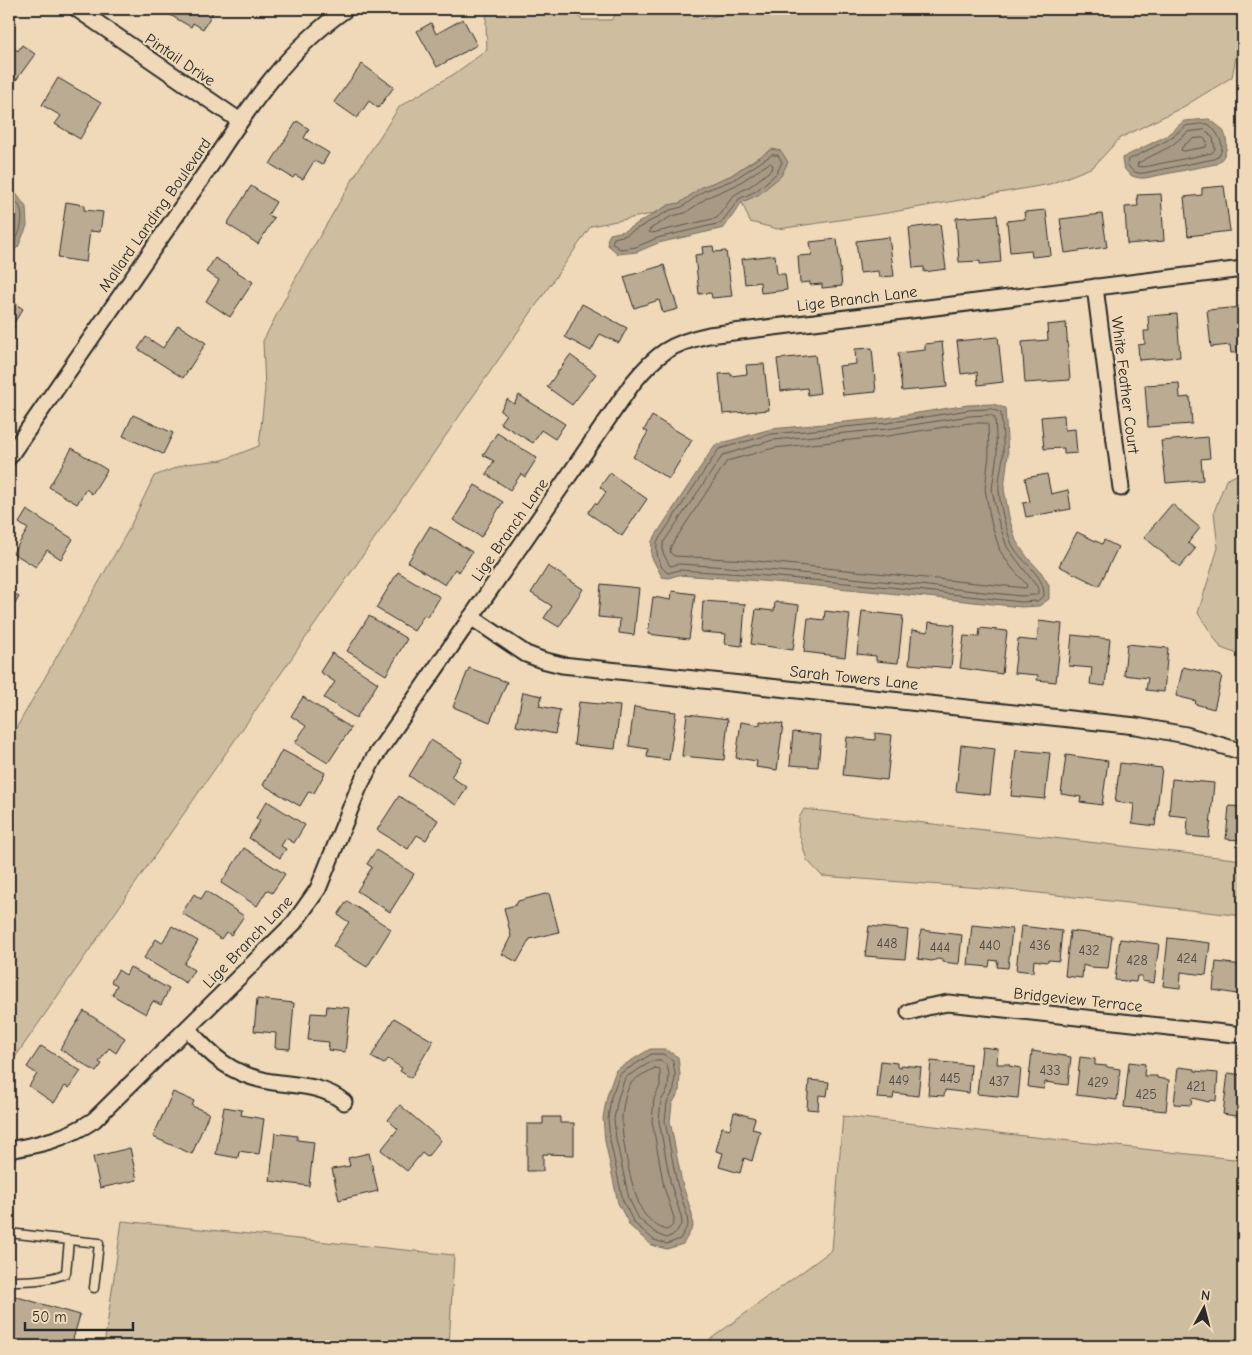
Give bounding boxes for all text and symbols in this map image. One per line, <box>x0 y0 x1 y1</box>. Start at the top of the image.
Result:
street label: Pintail Drive <box>142 30 218 90</box>
street label: Mallard Landing Boulevard <box>95 135 215 295</box>
street label: Lige Branch Lane <box>796 283 918 315</box>
street label: White Feather Court <box>1108 315 1142 455</box>
street label: Lige Branch Lane <box>468 475 552 585</box>
street label: Sarah Towers Lane <box>789 662 919 694</box>
street label: Lige Branch Lane <box>199 892 297 992</box>
house number: 448 <box>877 935 897 952</box>
house number: 440 <box>979 937 1001 954</box>
house number: 436 <box>1029 937 1051 954</box>
house number: 444 <box>930 939 950 956</box>
house number: 432 <box>1078 942 1100 959</box>
house number: 424 <box>1177 950 1198 967</box>
house number: 428 <box>1126 952 1148 969</box>
street label: Bridgeview Terrace <box>1013 984 1143 1016</box>
house number: 433 <box>1040 1062 1060 1079</box>
house number: 445 <box>939 1070 961 1087</box>
house number: 449 <box>889 1072 910 1089</box>
house number: 437 <box>989 1073 1010 1090</box>
house number: 429 <box>1087 1074 1109 1091</box>
house number: 421 <box>1186 1078 1206 1095</box>
house number: 425 <box>1135 1086 1157 1103</box>
north arrow <box>1180 1282 1230 1332</box>
text: N <box>1200 1287 1211 1305</box>
scale bar <box>25 1300 132 1332</box>
text: 50 m <box>32 1308 67 1326</box>

